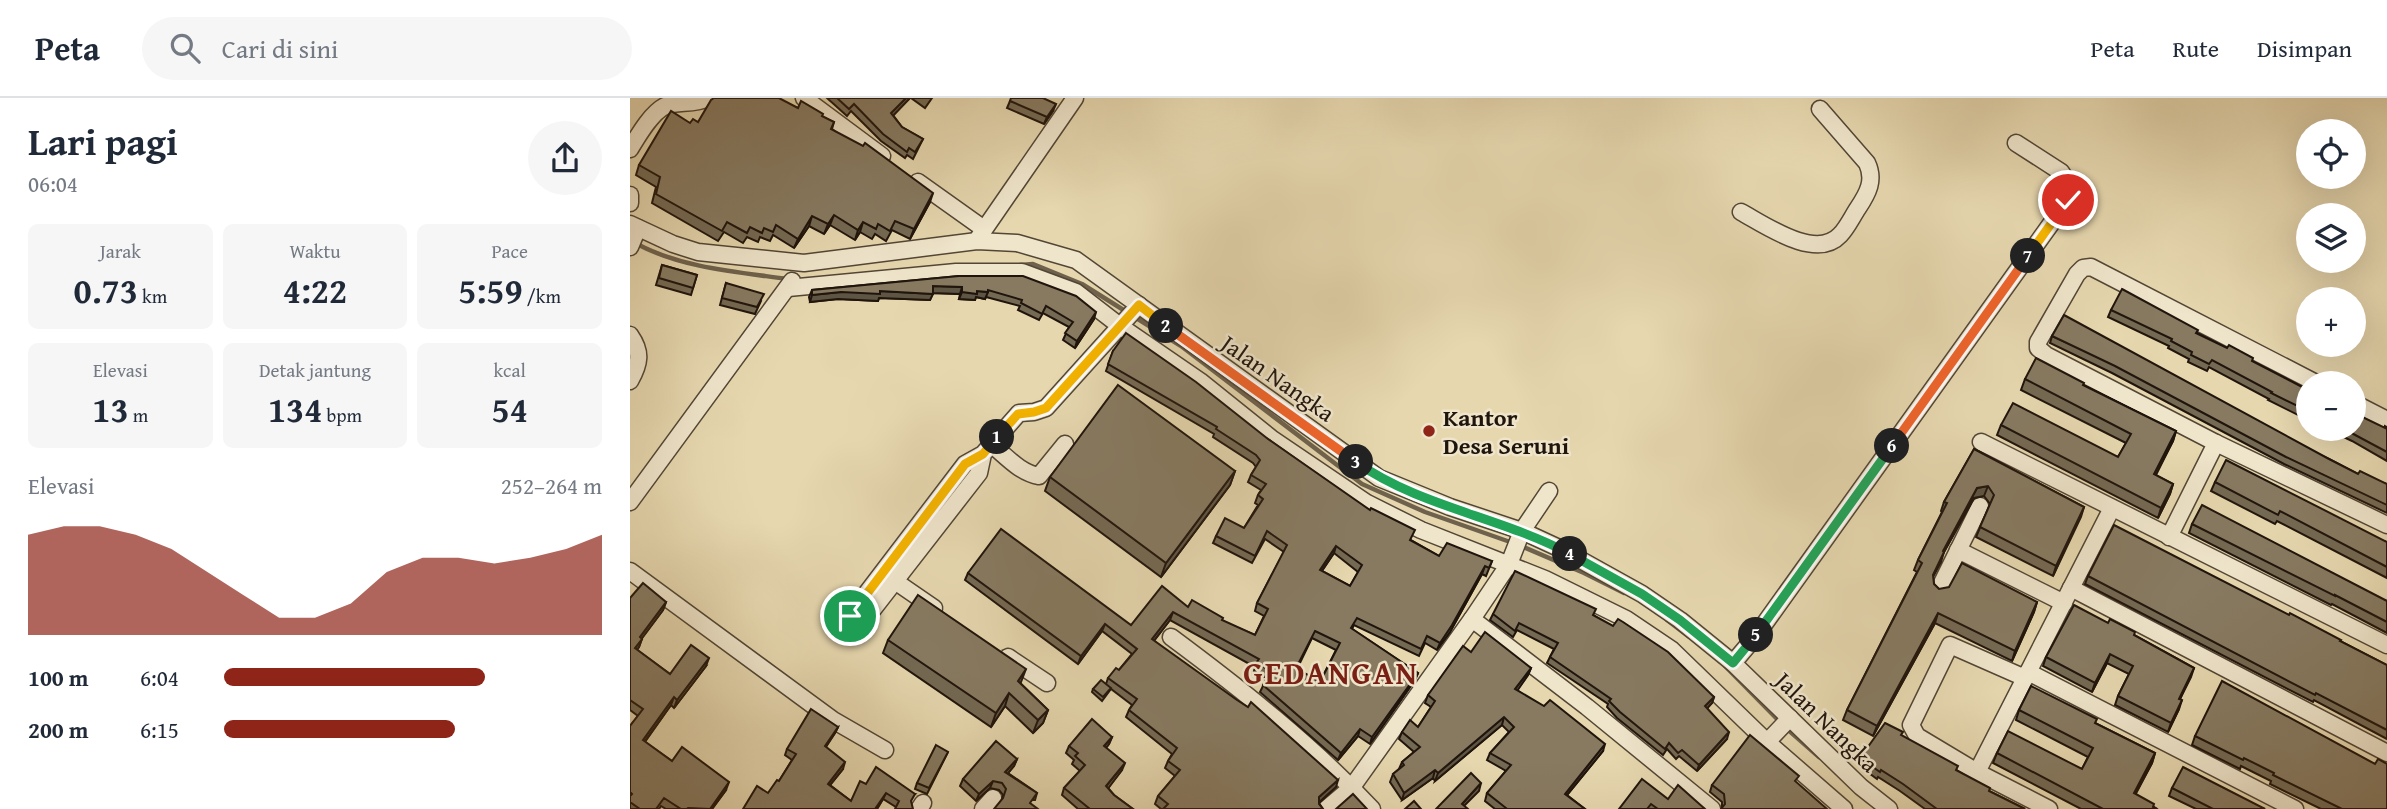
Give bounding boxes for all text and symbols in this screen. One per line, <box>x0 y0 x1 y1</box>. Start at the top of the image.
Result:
search box <box>142 17 632 80</box>
text: Peta <box>35 24 100 72</box>
icon: search <box>166 29 204 67</box>
text: Cari di sini <box>222 29 338 68</box>
text: Peta <box>2091 31 2134 66</box>
text: Rute <box>2172 31 2219 66</box>
text: Disimpan <box>2257 31 2352 66</box>
text: Lari pagi <box>28 113 178 169</box>
map controls <box>2296 119 2366 441</box>
button: locate <box>2296 119 2366 189</box>
button: share <box>528 121 602 195</box>
text: 06:04 <box>28 167 78 200</box>
pin <box>2038 170 2098 230</box>
icon: check <box>2049 181 2087 219</box>
button: layers <box>2296 203 2366 273</box>
text: Jarak <box>100 237 141 265</box>
text: Waktu <box>289 237 341 265</box>
text: Pace <box>491 237 528 265</box>
pin: 7 <box>2010 238 2046 274</box>
text: 7 <box>2023 241 2032 269</box>
text: 0.73 <box>74 265 138 316</box>
text: 4:22 <box>283 265 347 316</box>
text: 5:59 <box>458 265 523 316</box>
text: km <box>138 282 167 310</box>
text: /km <box>523 282 561 310</box>
button: + <box>2296 287 2366 357</box>
pin: 2 <box>1148 308 1184 344</box>
text: 2 <box>1161 311 1170 339</box>
street label: Jalan Nangka <box>1212 324 1343 430</box>
text: Elevasi <box>93 356 148 384</box>
text: Detak jantung <box>259 356 371 384</box>
text: kcal <box>493 356 526 384</box>
button: − <box>2296 371 2366 441</box>
text: 13 <box>92 384 129 435</box>
text: 134 <box>268 384 322 435</box>
text: 54 <box>492 384 528 435</box>
place label: Kantor Desa Seruni <box>1443 400 1569 463</box>
text: m <box>129 401 148 429</box>
text: bpm <box>322 401 362 429</box>
pin: 1 <box>980 420 1014 454</box>
text: 1 <box>992 422 1001 450</box>
marker: Kantor Desa Seruni <box>1421 423 1437 439</box>
pin: 6 <box>1874 428 1910 464</box>
text: 6 <box>1887 431 1896 459</box>
pin: 3 <box>1338 444 1374 480</box>
text: 3 <box>1351 447 1360 475</box>
text: Elevasi <box>28 469 94 502</box>
text: 252–264 m <box>501 469 602 502</box>
pin: 4 <box>1552 536 1588 572</box>
text: 4 <box>1565 539 1574 567</box>
pin <box>820 586 880 646</box>
icon: arrive <box>831 597 869 635</box>
pin: 5 <box>1738 618 1774 652</box>
text: 5 <box>1751 620 1760 648</box>
district label: GEDANGAN <box>1243 649 1419 696</box>
text: 100 m <box>28 661 89 694</box>
text: 6:04 <box>140 661 179 694</box>
street label: Jalan Nangka <box>1765 662 1887 781</box>
text: 200 m <box>28 713 89 746</box>
text: 6:15 <box>140 713 179 746</box>

